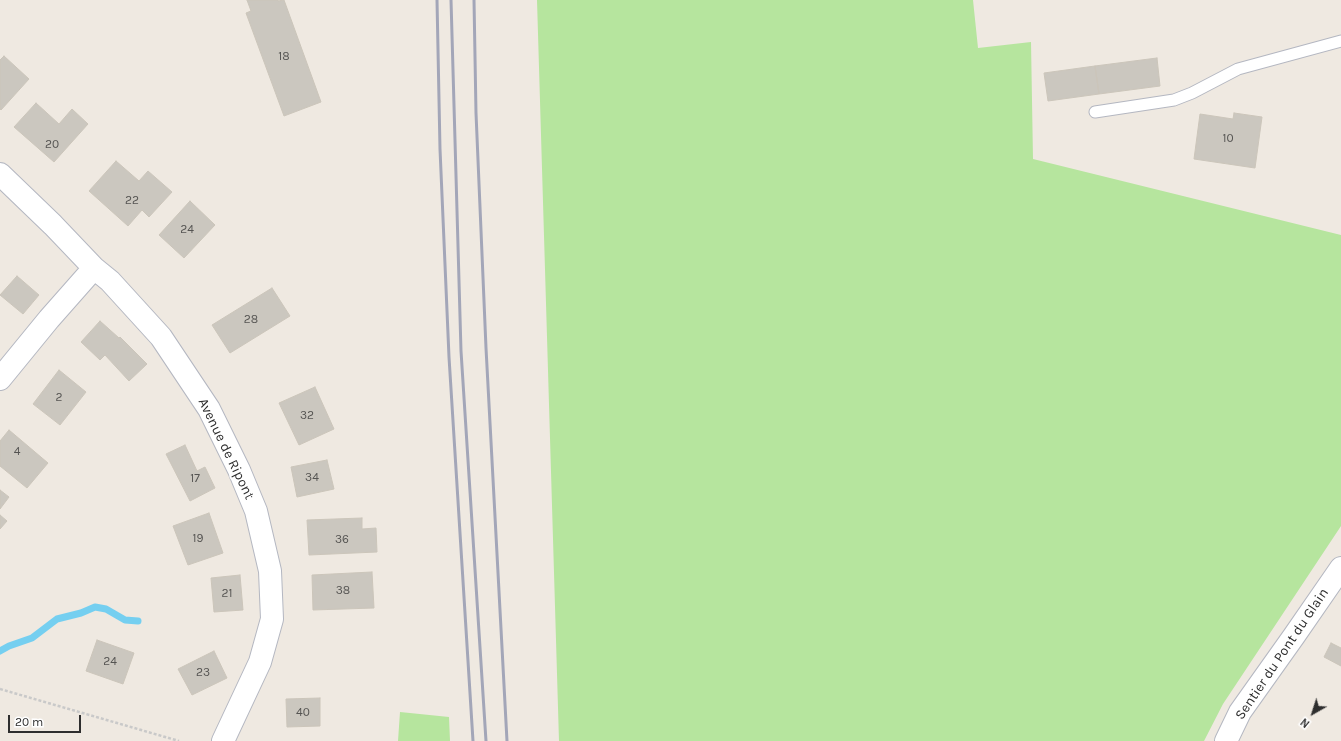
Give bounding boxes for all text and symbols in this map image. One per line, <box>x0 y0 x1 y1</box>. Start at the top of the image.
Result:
house number: 18 <box>278 50 290 64</box>
house number: 10 <box>1222 132 1234 146</box>
house number: 20 <box>45 138 59 152</box>
house number: 22 <box>125 194 139 208</box>
house number: 24 <box>180 223 194 237</box>
house number: 28 <box>244 313 258 327</box>
house number: 2 <box>56 391 62 405</box>
street label: Avenue de Ripont <box>194 396 258 502</box>
house number: 32 <box>300 409 314 423</box>
house number: 4 <box>14 445 20 459</box>
house number: 34 <box>305 471 319 485</box>
house number: 17 <box>190 472 200 486</box>
house number: 19 <box>193 532 203 546</box>
house number: 36 <box>335 533 349 547</box>
house number: 38 <box>336 584 350 598</box>
street label: Sentier du Pont du Glain <box>1232 585 1332 723</box>
house number: 21 <box>222 587 232 601</box>
house number: 24 <box>103 655 117 669</box>
house number: 23 <box>196 666 210 680</box>
north arrow <box>1293 693 1333 733</box>
house number: 40 <box>296 706 310 720</box>
scale bar <box>10 707 83 733</box>
text: 20 m <box>15 715 43 729</box>
text: N <box>1298 715 1312 730</box>

